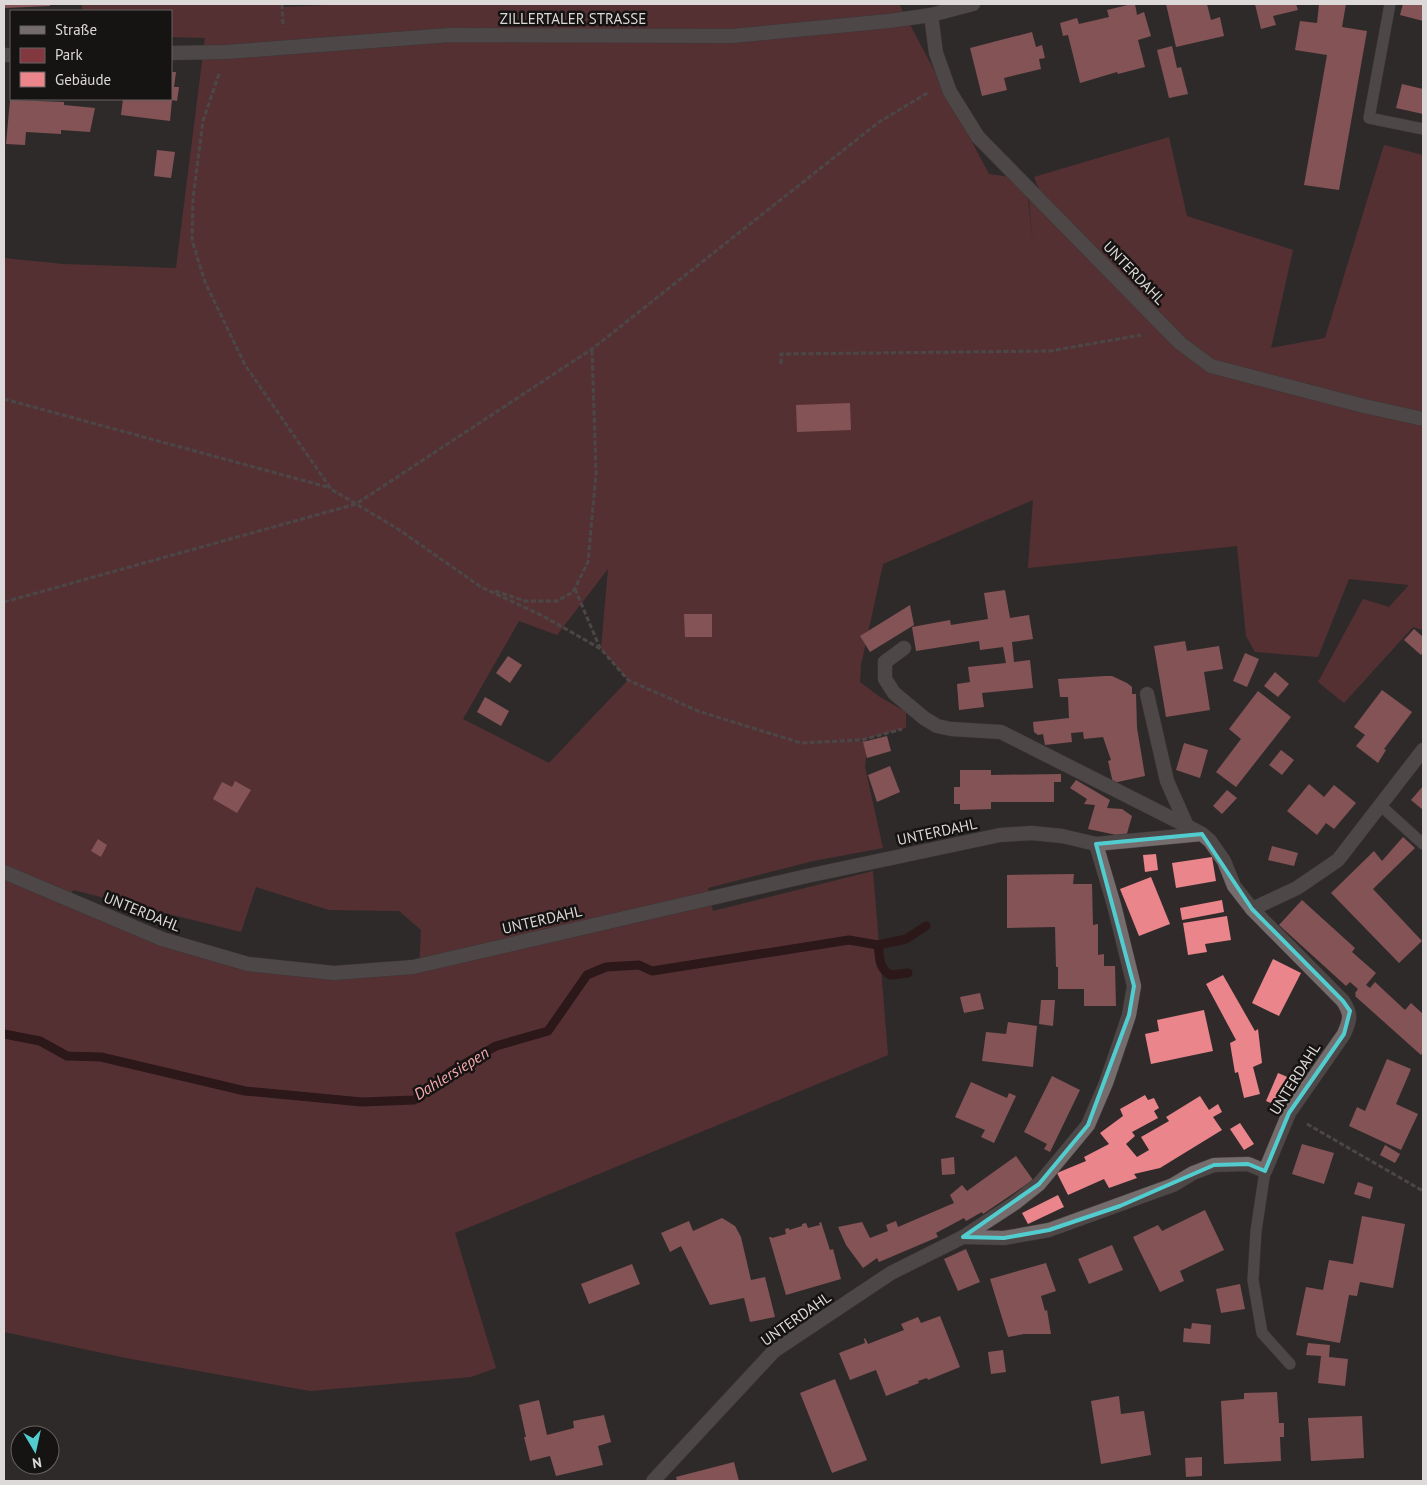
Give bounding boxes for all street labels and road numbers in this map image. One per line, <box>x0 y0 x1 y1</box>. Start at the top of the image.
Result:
street label: ZILLERTALER STRASSE <box>500 9 646 28</box>
street label: UNTERDAHL <box>1099 237 1170 309</box>
street label: UNTERDAHL <box>895 814 979 849</box>
street label: UNTERDAHL <box>101 888 184 936</box>
street label: UNTERDAHL <box>500 901 584 938</box>
street label: UNTERDAHL <box>1265 1039 1324 1118</box>
street label: UNTERDAHL <box>757 1287 835 1350</box>

